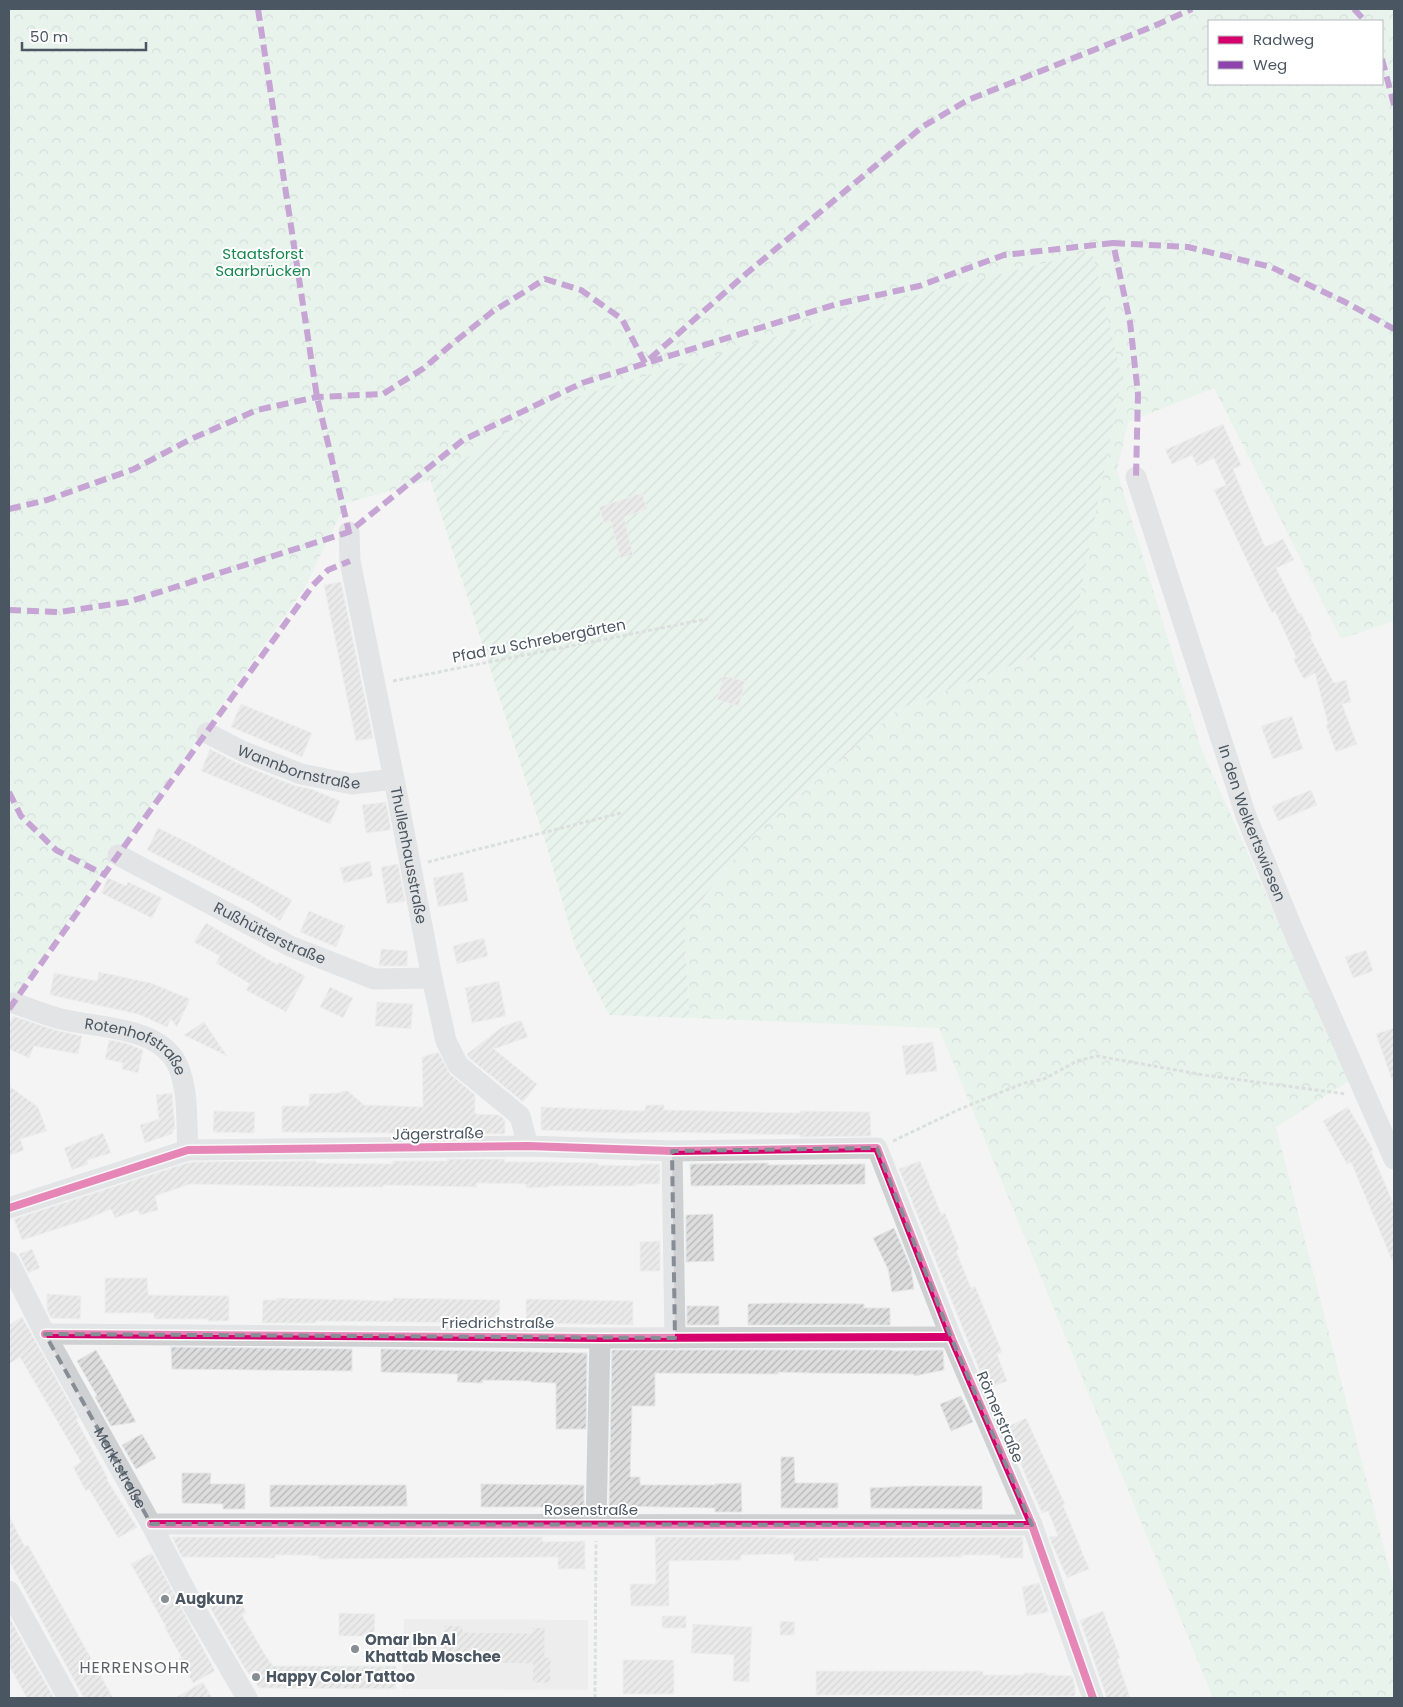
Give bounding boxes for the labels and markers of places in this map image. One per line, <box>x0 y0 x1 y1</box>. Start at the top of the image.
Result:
place label: Augkunz <box>175 1588 243 1609</box>
marker: Augkunz <box>159 1593 171 1605</box>
place label: Omar Ibn Al Khattab Moschee <box>365 1629 501 1667</box>
marker: Omar Ibn Al Khattab Moschee <box>349 1643 361 1655</box>
place label: Happy Color Tattoo <box>266 1666 416 1687</box>
marker: Happy Color Tattoo <box>250 1671 262 1683</box>

